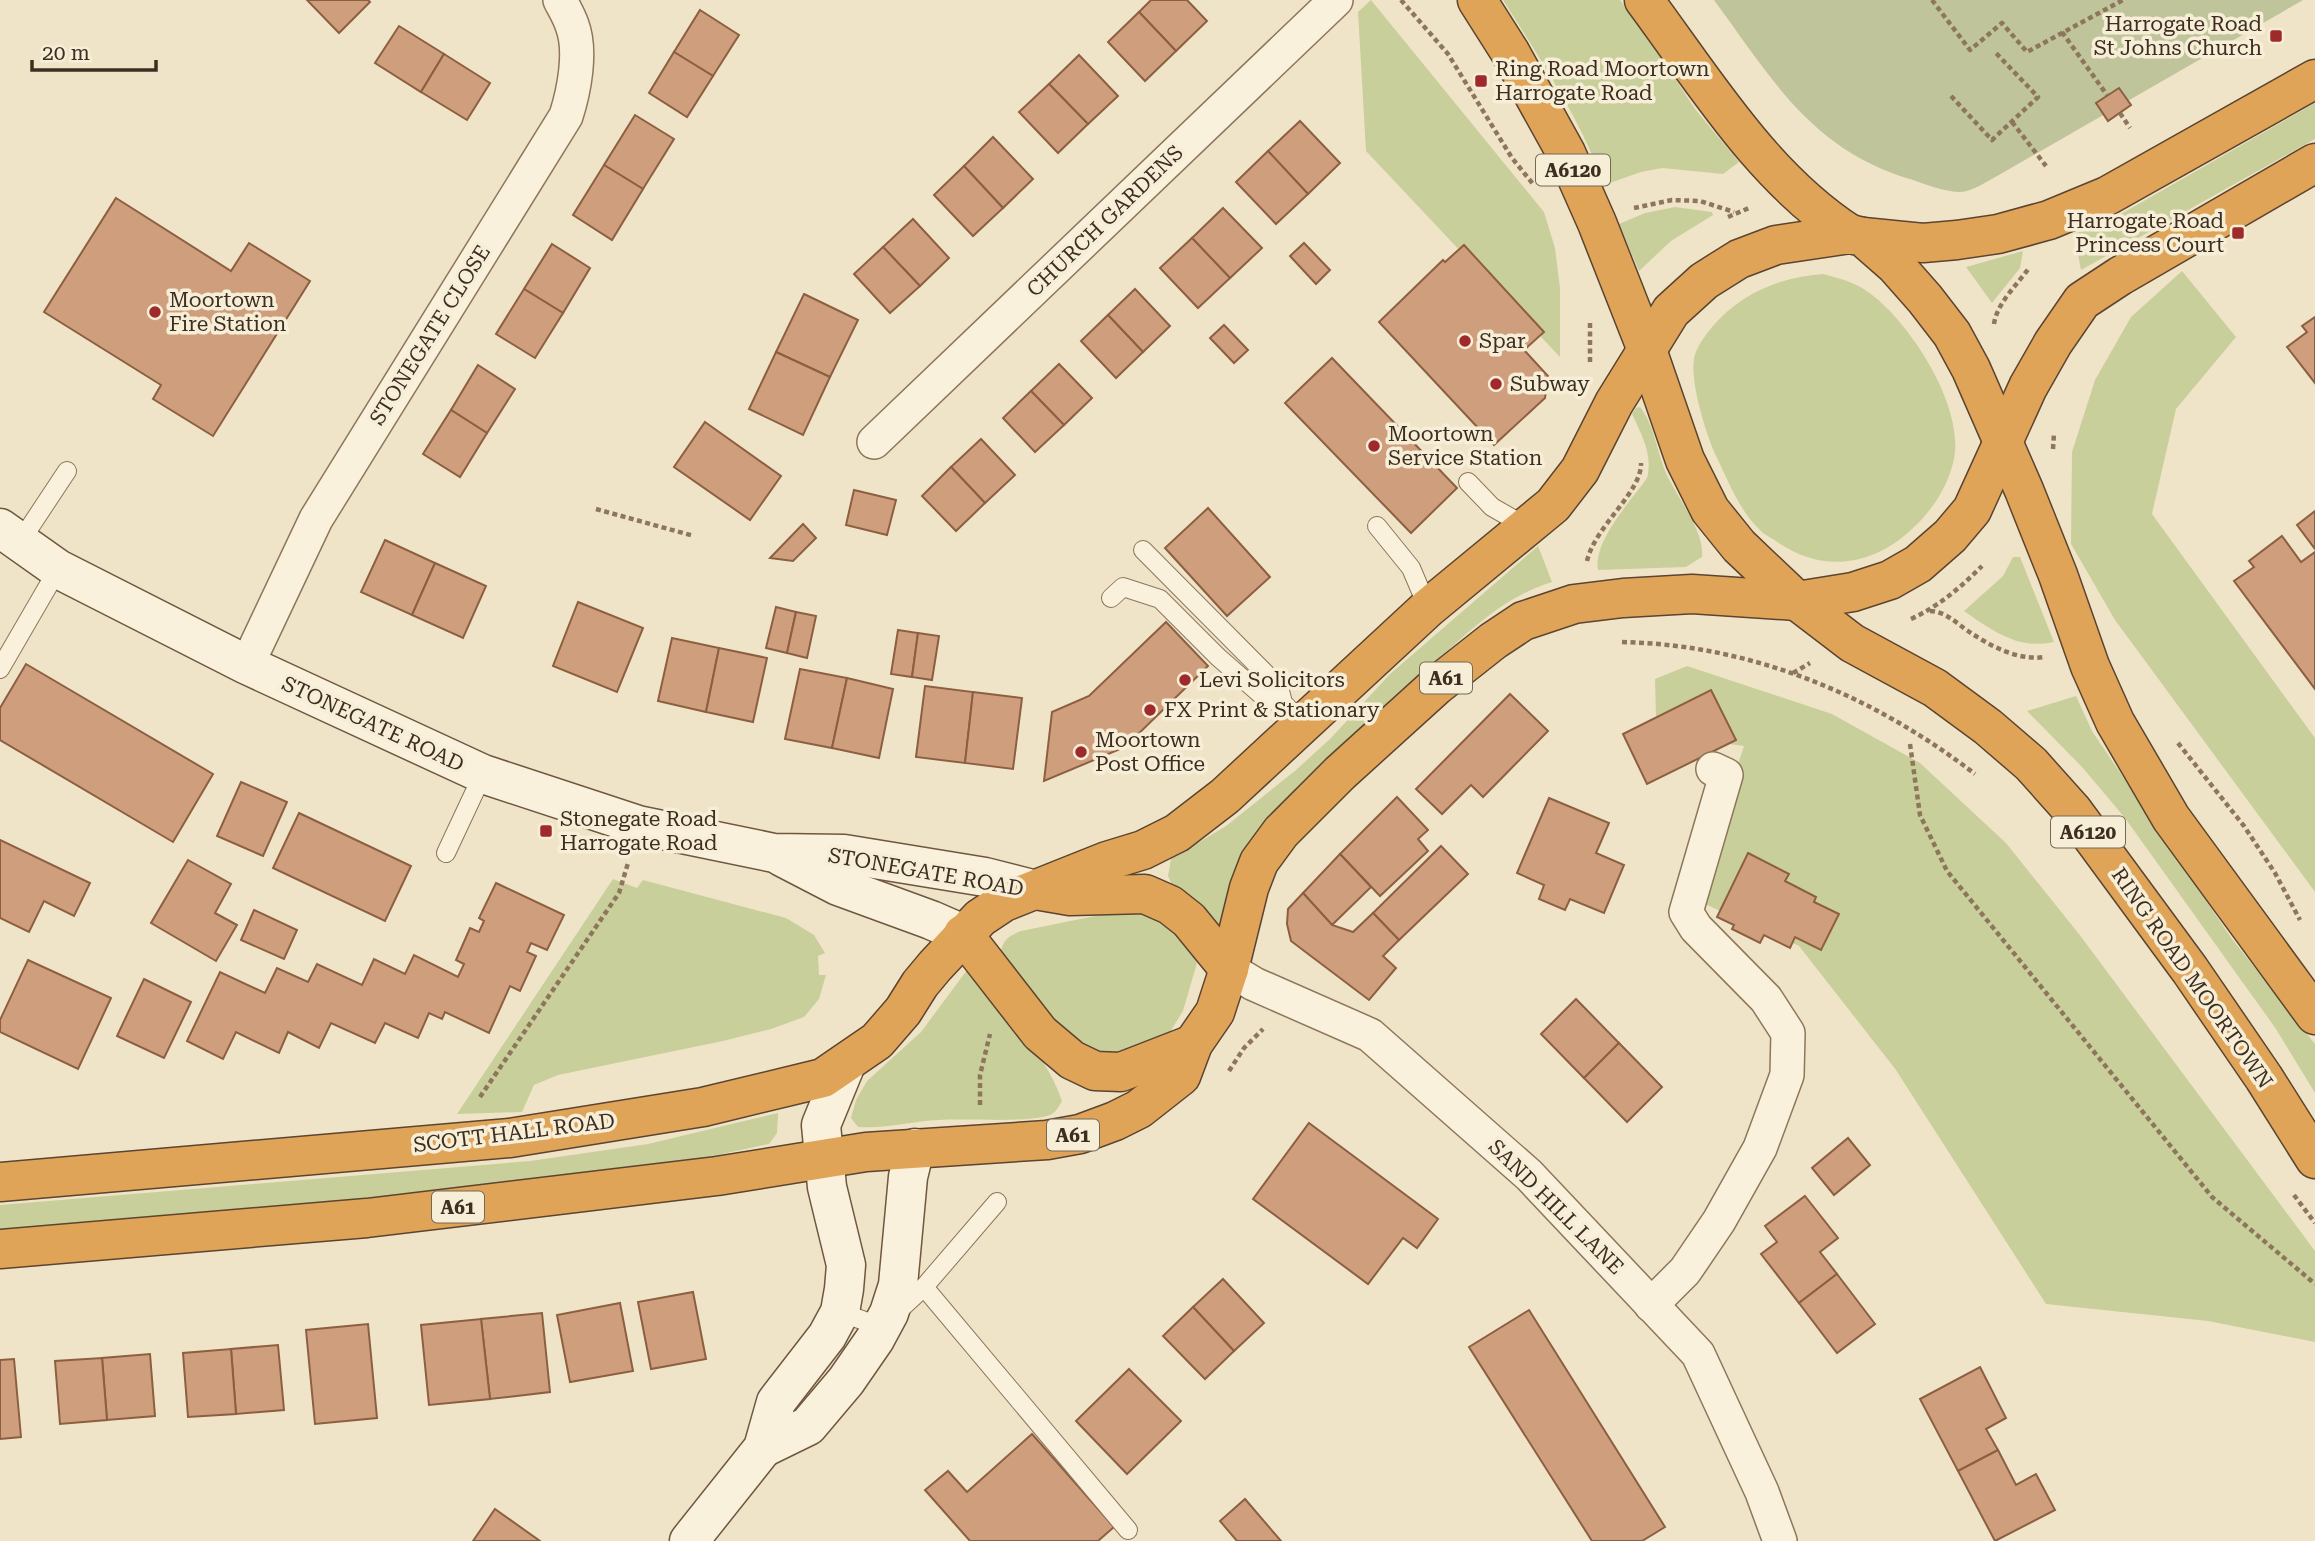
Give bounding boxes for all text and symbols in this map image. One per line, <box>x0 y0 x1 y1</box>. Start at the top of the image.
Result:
place label: Harrogate Road St Johns Church <box>2094 12 2263 60</box>
scale bar <box>32 28 156 72</box>
marker: Harrogate Road St Johns Church <box>2268 28 2284 44</box>
text: 20 m <box>42 41 90 65</box>
place label: Ring Road Moortown Harrogate Road <box>1495 57 1710 105</box>
marker: Ring Road Moortown Harrogate Road <box>1473 73 1489 89</box>
street label: CHURCH GARDENS <box>1022 140 1188 302</box>
road number: A6120 <box>1536 154 1610 186</box>
place label: Harrogate Road Princess Court <box>2067 209 2225 257</box>
marker: Harrogate Road Princess Court <box>2230 225 2246 241</box>
street label: STONEGATE CLOSE <box>365 241 495 429</box>
place label: Moortown Fire Station <box>169 288 287 336</box>
marker: Moortown Fire Station <box>147 304 163 320</box>
place label: Spar <box>1479 329 1526 353</box>
marker: Spar <box>1457 333 1473 349</box>
place label: Subway <box>1510 372 1590 396</box>
marker: Subway <box>1488 376 1504 392</box>
place label: Moortown Service Station <box>1388 422 1543 470</box>
marker: Moortown Service Station <box>1366 438 1382 454</box>
road number: A61 <box>1420 663 1472 694</box>
place label: Levi Solicitors <box>1199 668 1345 692</box>
street label: STONEGATE ROAD <box>278 671 468 777</box>
marker: Levi Solicitors <box>1177 672 1193 688</box>
place label: FX Print & Stationary <box>1164 698 1380 722</box>
marker: FX Print & Stationary <box>1142 702 1158 718</box>
place label: Moortown Post Office <box>1095 728 1205 776</box>
marker: Moortown Post Office <box>1073 744 1089 760</box>
place label: Stonegate Road Harrogate Road <box>560 807 718 855</box>
road number: A6120 <box>2051 817 2125 848</box>
marker: Stonegate Road Harrogate Road <box>538 823 554 839</box>
street label: STONEGATE ROAD <box>826 843 1026 901</box>
street label: RING ROAD MOORTOWN <box>2107 863 2278 1093</box>
street label: SCOTT HALL ROAD <box>412 1109 616 1157</box>
road number: A61 <box>1047 1120 1099 1150</box>
street label: SAND HILL LANE <box>1484 1135 1628 1279</box>
road number: A61 <box>432 1191 484 1222</box>

